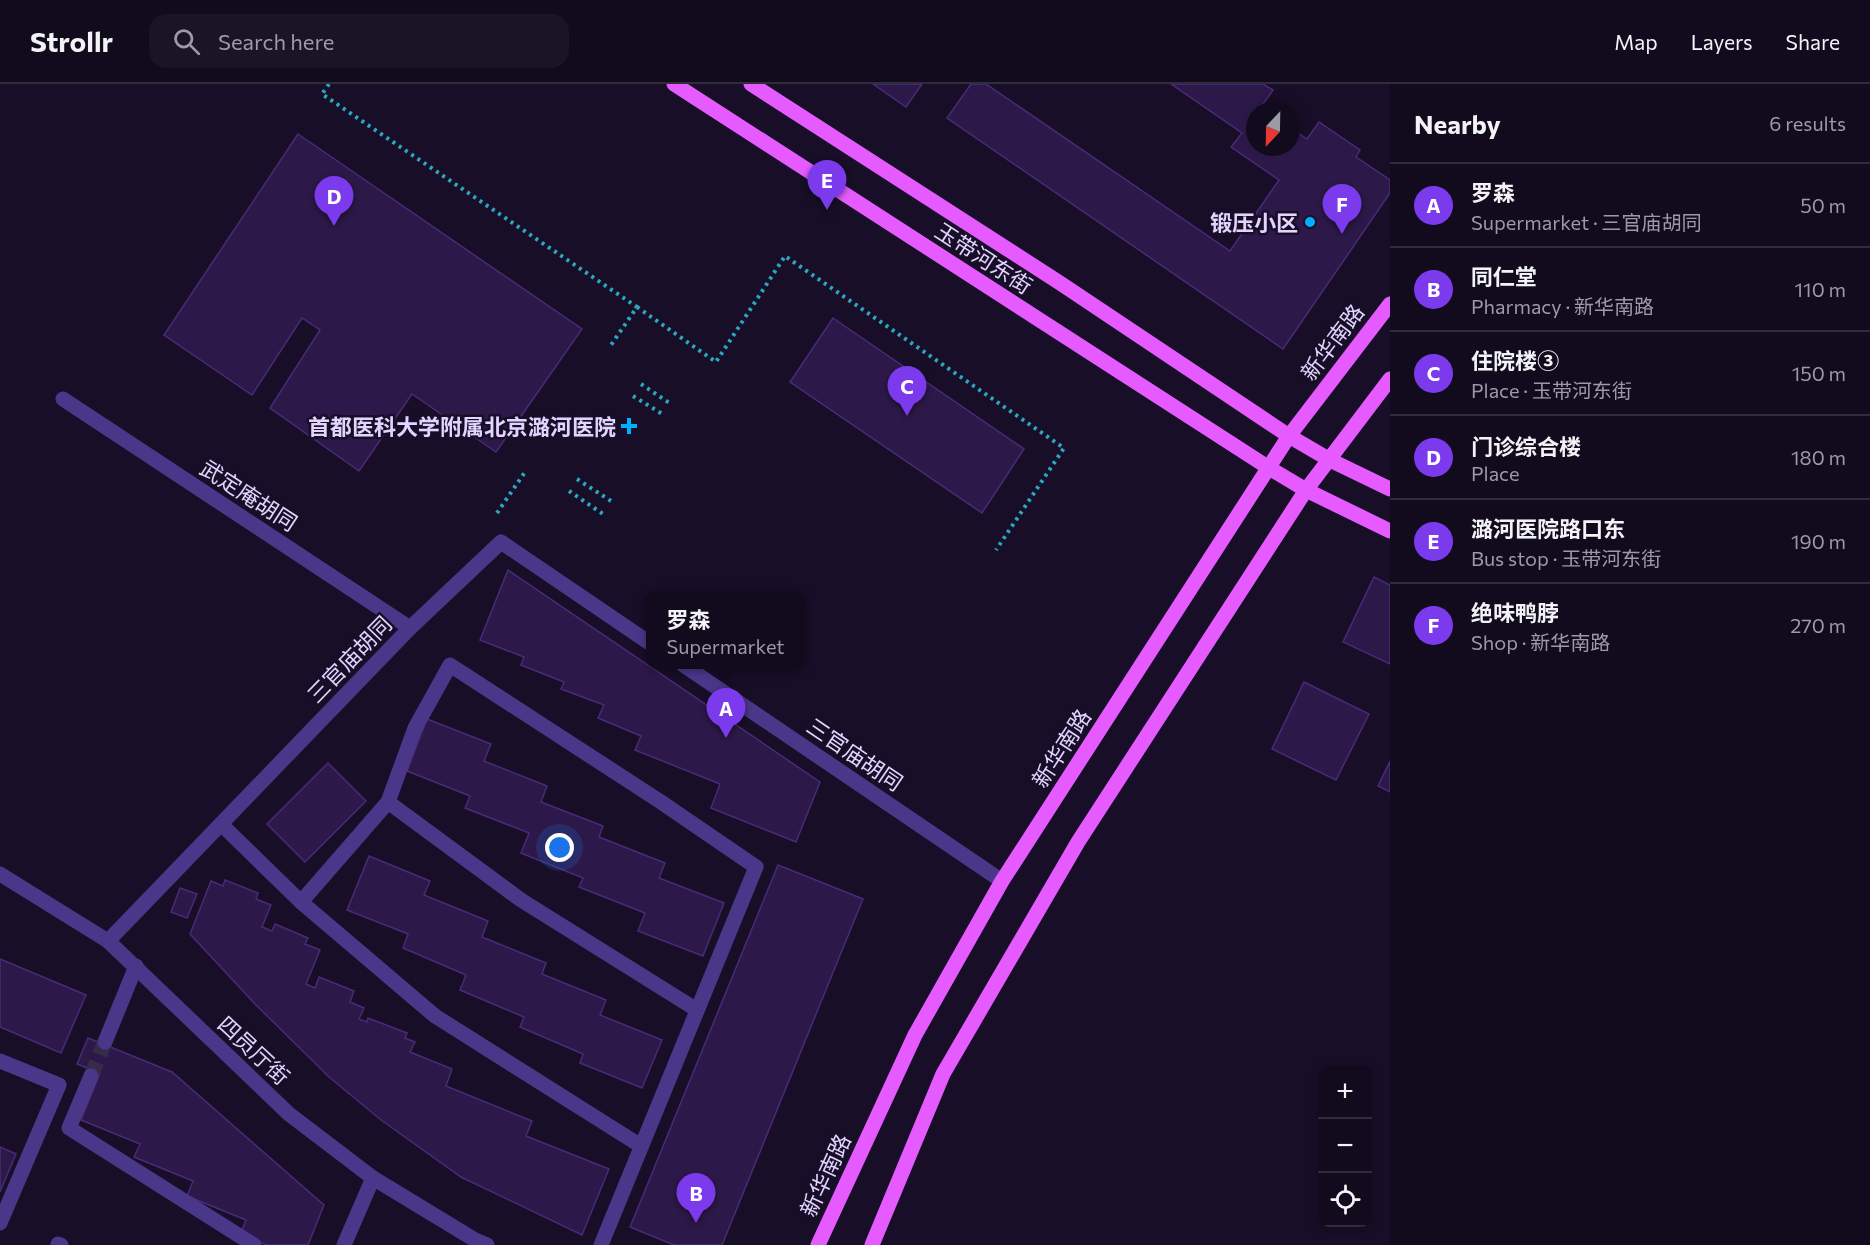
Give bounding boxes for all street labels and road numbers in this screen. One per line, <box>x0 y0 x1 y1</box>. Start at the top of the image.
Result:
street label: 玉带河东街 <box>931 217 1037 299</box>
street label: 新华南路 <box>1295 299 1369 385</box>
street label: 武定庵胡同 <box>196 454 302 536</box>
street label: 三官庙胡同 <box>301 610 397 708</box>
street label: 新华南路 <box>1026 704 1096 792</box>
street label: 三官庙胡同 <box>802 712 908 796</box>
street label: 四员厅街 <box>213 1010 295 1090</box>
street label: 新华南路 <box>794 1129 856 1221</box>

